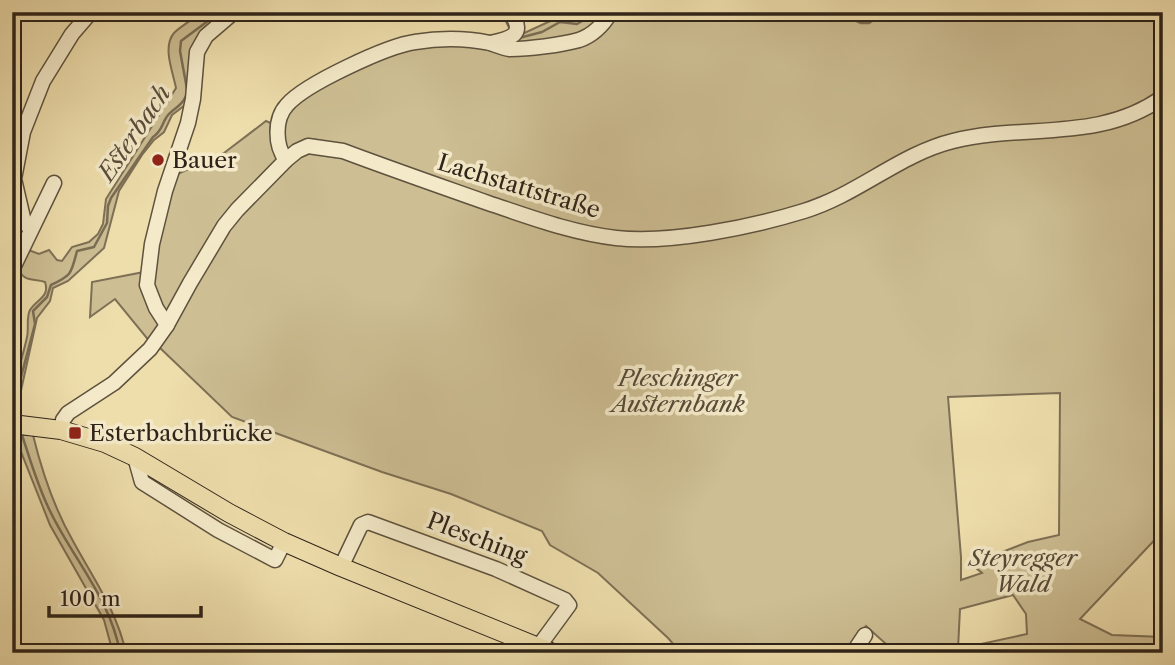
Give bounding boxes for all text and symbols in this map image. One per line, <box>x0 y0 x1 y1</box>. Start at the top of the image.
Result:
water label: Esterbach <box>90 80 177 188</box>
place label: Bauer <box>172 146 237 174</box>
street label: Lachstattstraße <box>434 148 604 224</box>
marker: Bauer <box>150 152 166 168</box>
park label: Pleschinger Austernbank <box>608 364 745 418</box>
place label: Esterbachbrücke <box>89 419 273 447</box>
marker: Esterbachbrücke <box>67 425 83 441</box>
street label: Plesching <box>423 506 532 570</box>
park label: Steyregger Wald <box>967 544 1078 598</box>
scale bar <box>49 574 201 618</box>
text: 100 m <box>60 586 121 611</box>

